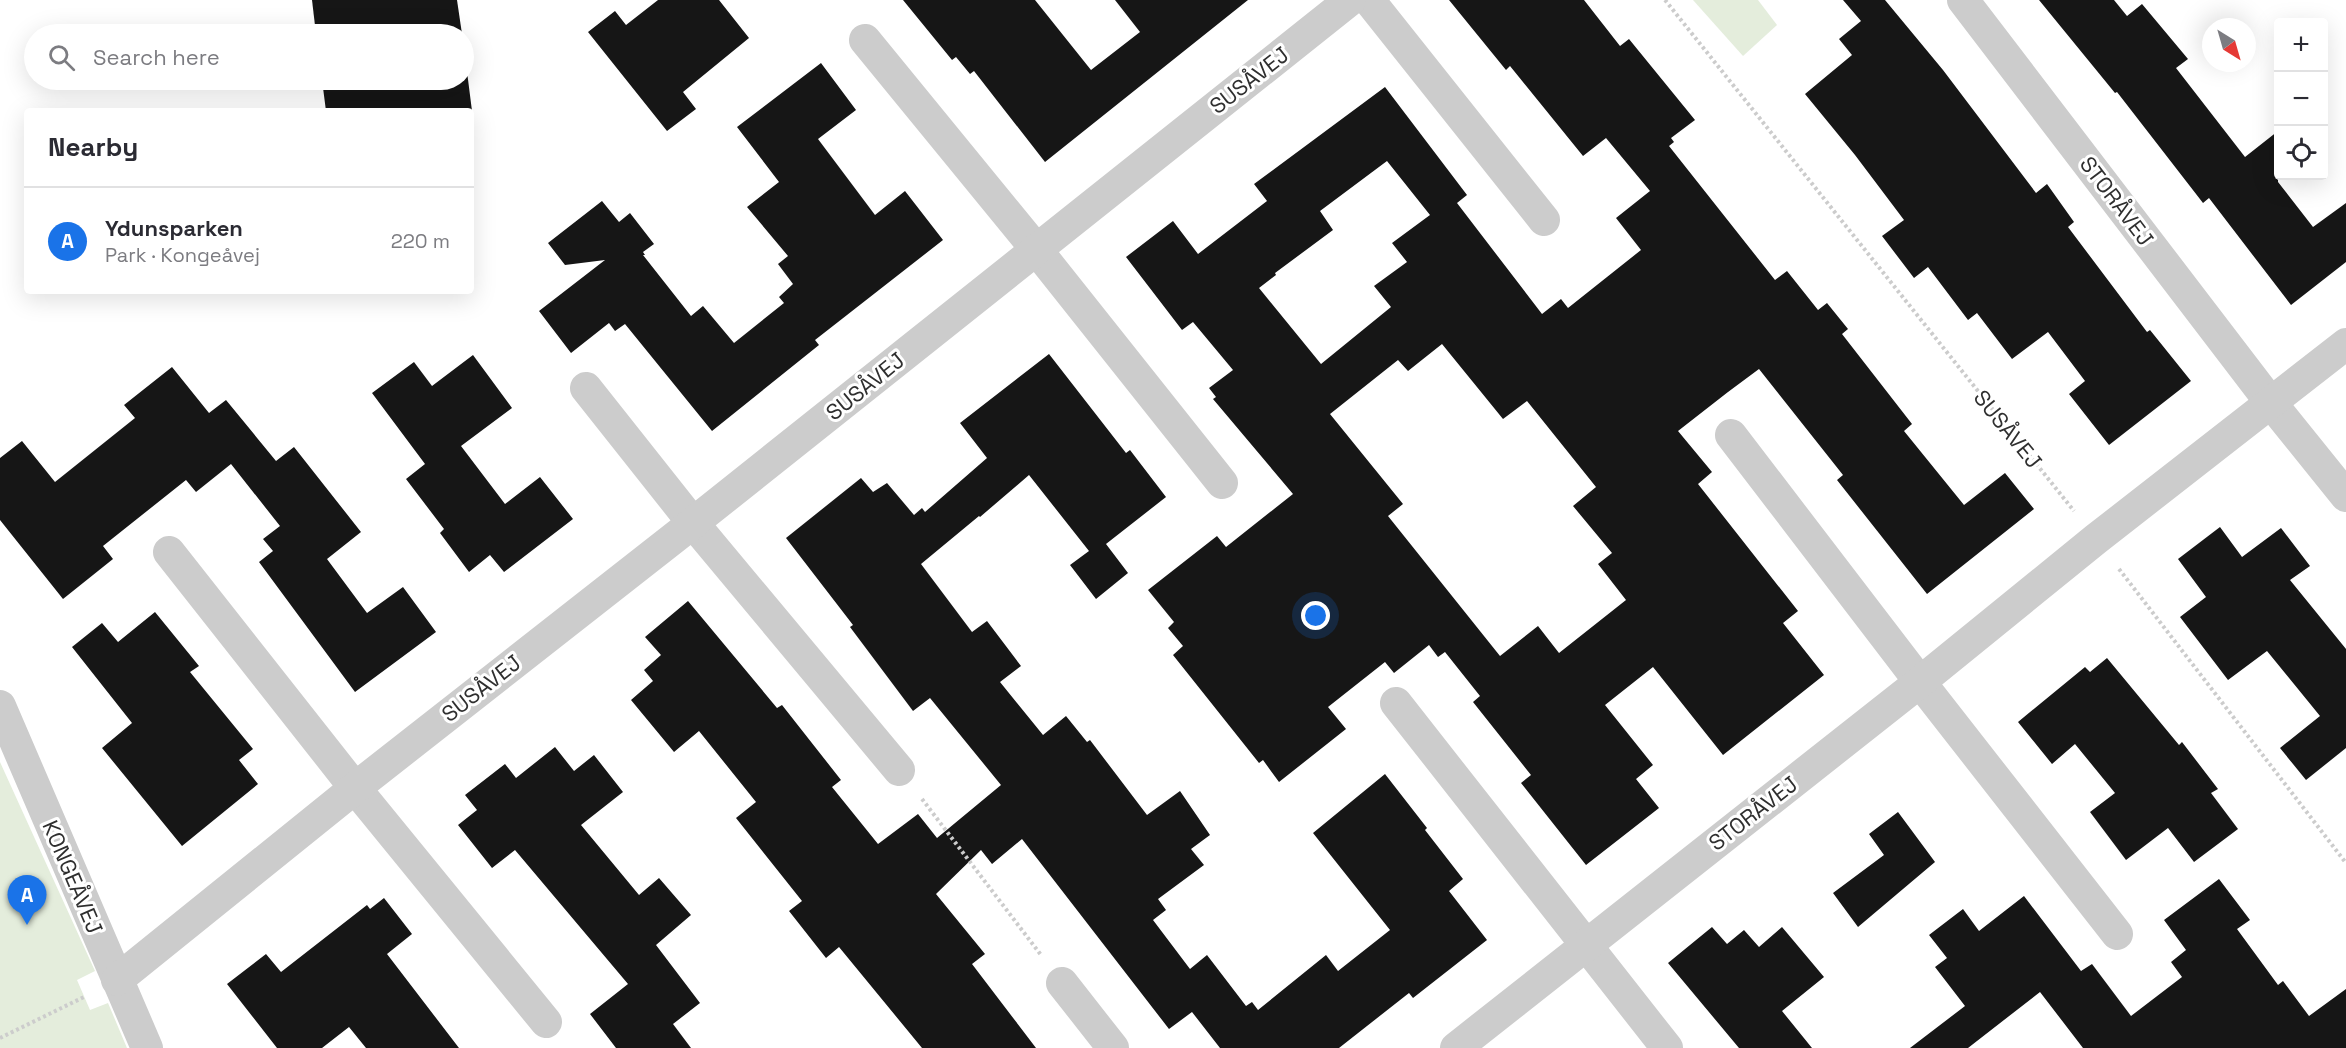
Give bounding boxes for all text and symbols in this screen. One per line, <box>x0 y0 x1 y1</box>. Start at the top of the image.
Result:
north arrow <box>2202 18 2256 72</box>
map controls <box>2274 18 2328 180</box>
button: + <box>2274 18 2328 72</box>
search box <box>24 24 474 90</box>
street label: SUSÅVEJ <box>1204 40 1294 120</box>
icon: search <box>45 41 78 74</box>
text: Search here <box>93 43 220 71</box>
button: − <box>2274 72 2328 126</box>
button: locate <box>2274 126 2328 180</box>
text: Nearby <box>48 130 138 164</box>
street label: STORÅVEJ <box>2074 150 2160 252</box>
text: Ydunsparken <box>105 214 243 242</box>
text: A <box>61 228 74 254</box>
text: 220 m <box>391 228 450 254</box>
text: Park · Kongeåvej <box>105 242 260 268</box>
street label: SUSÅVEJ <box>820 346 910 426</box>
street label: SUSÅVEJ <box>1968 384 2048 474</box>
your location <box>1301 601 1330 630</box>
street label: SUSÅVEJ <box>436 648 526 728</box>
street label: STORÅVEJ <box>1703 770 1803 856</box>
street label: KONGEÅVEJ <box>37 816 109 938</box>
pin: A <box>8 876 46 925</box>

